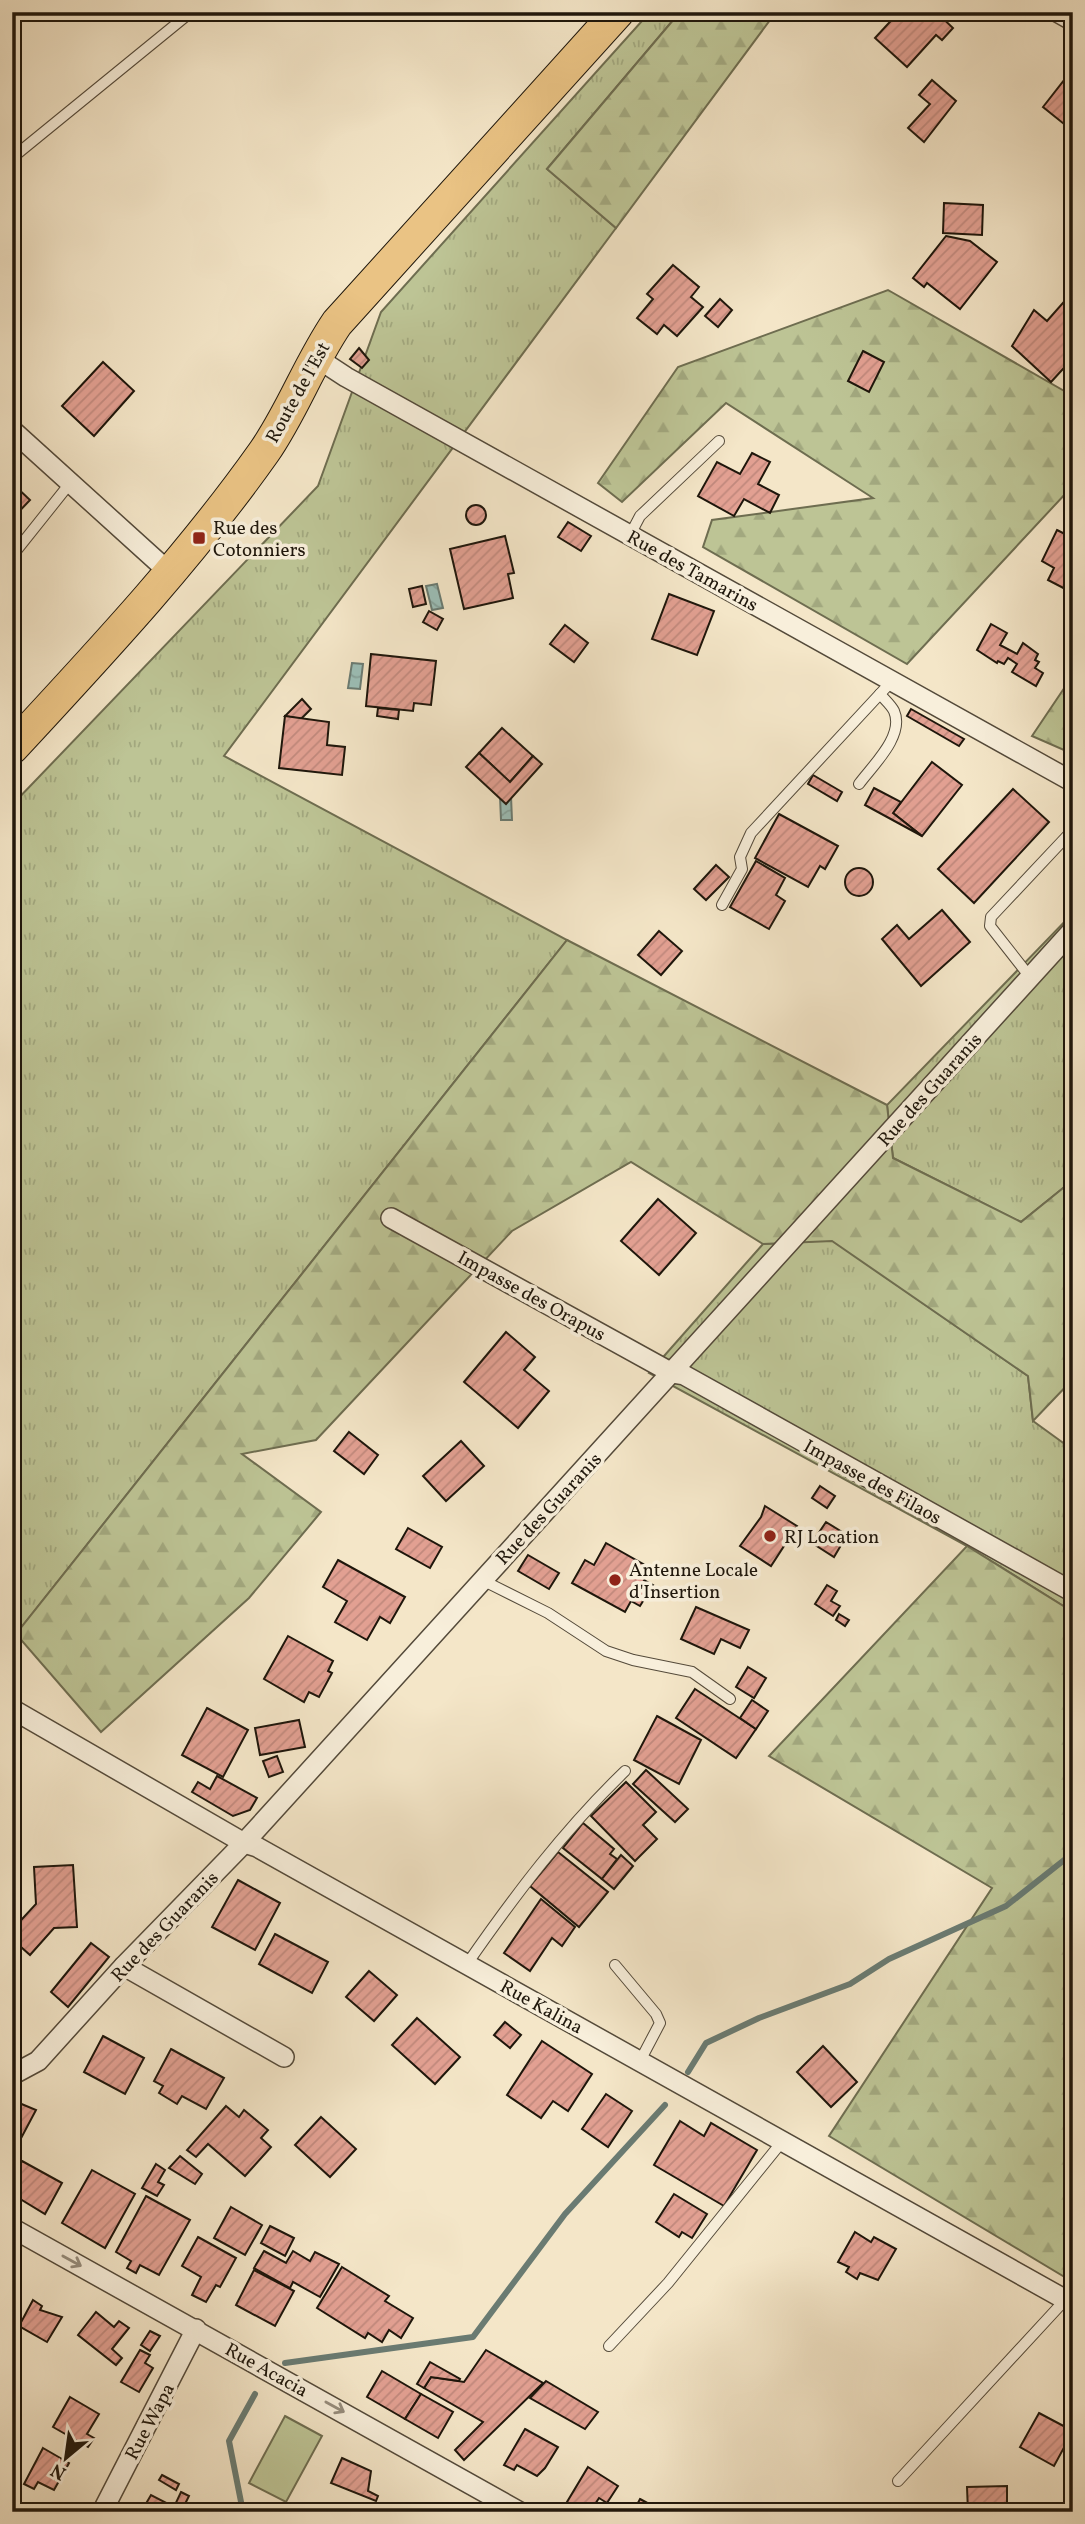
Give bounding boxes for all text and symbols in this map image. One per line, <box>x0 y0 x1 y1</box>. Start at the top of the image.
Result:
street label: Route de l'Est <box>260 338 337 448</box>
place label: Rue des Cotonniers <box>213 516 306 564</box>
street label: Rue des Tamarins <box>622 525 762 619</box>
marker: Rue des Cotonniers <box>191 530 207 546</box>
street label: Rue des Guaranis <box>872 1028 989 1153</box>
street label: Impasse des Orapus <box>452 1245 610 1348</box>
street label: Impasse des Filaos <box>798 1434 946 1531</box>
street label: Rue des Guaranis <box>491 1448 608 1571</box>
place label: RJ Location <box>784 1525 879 1551</box>
marker: RJ Location <box>762 1528 778 1544</box>
place label: Antenne Locale d'Insertion <box>629 1558 758 1606</box>
marker: Antenne Locale d'Insertion <box>607 1572 623 1588</box>
street label: Rue des Guaranis <box>106 1866 225 1989</box>
street label: Rue Kalina <box>495 1974 587 2041</box>
one-way arrow <box>61 2255 82 2268</box>
street label: Rue Acacia <box>220 2337 312 2404</box>
street label: Rue Wapa <box>120 2379 182 2465</box>
one-way arrow <box>324 2401 345 2414</box>
north arrow <box>32 2422 102 2492</box>
text: N <box>46 2456 71 2486</box>

